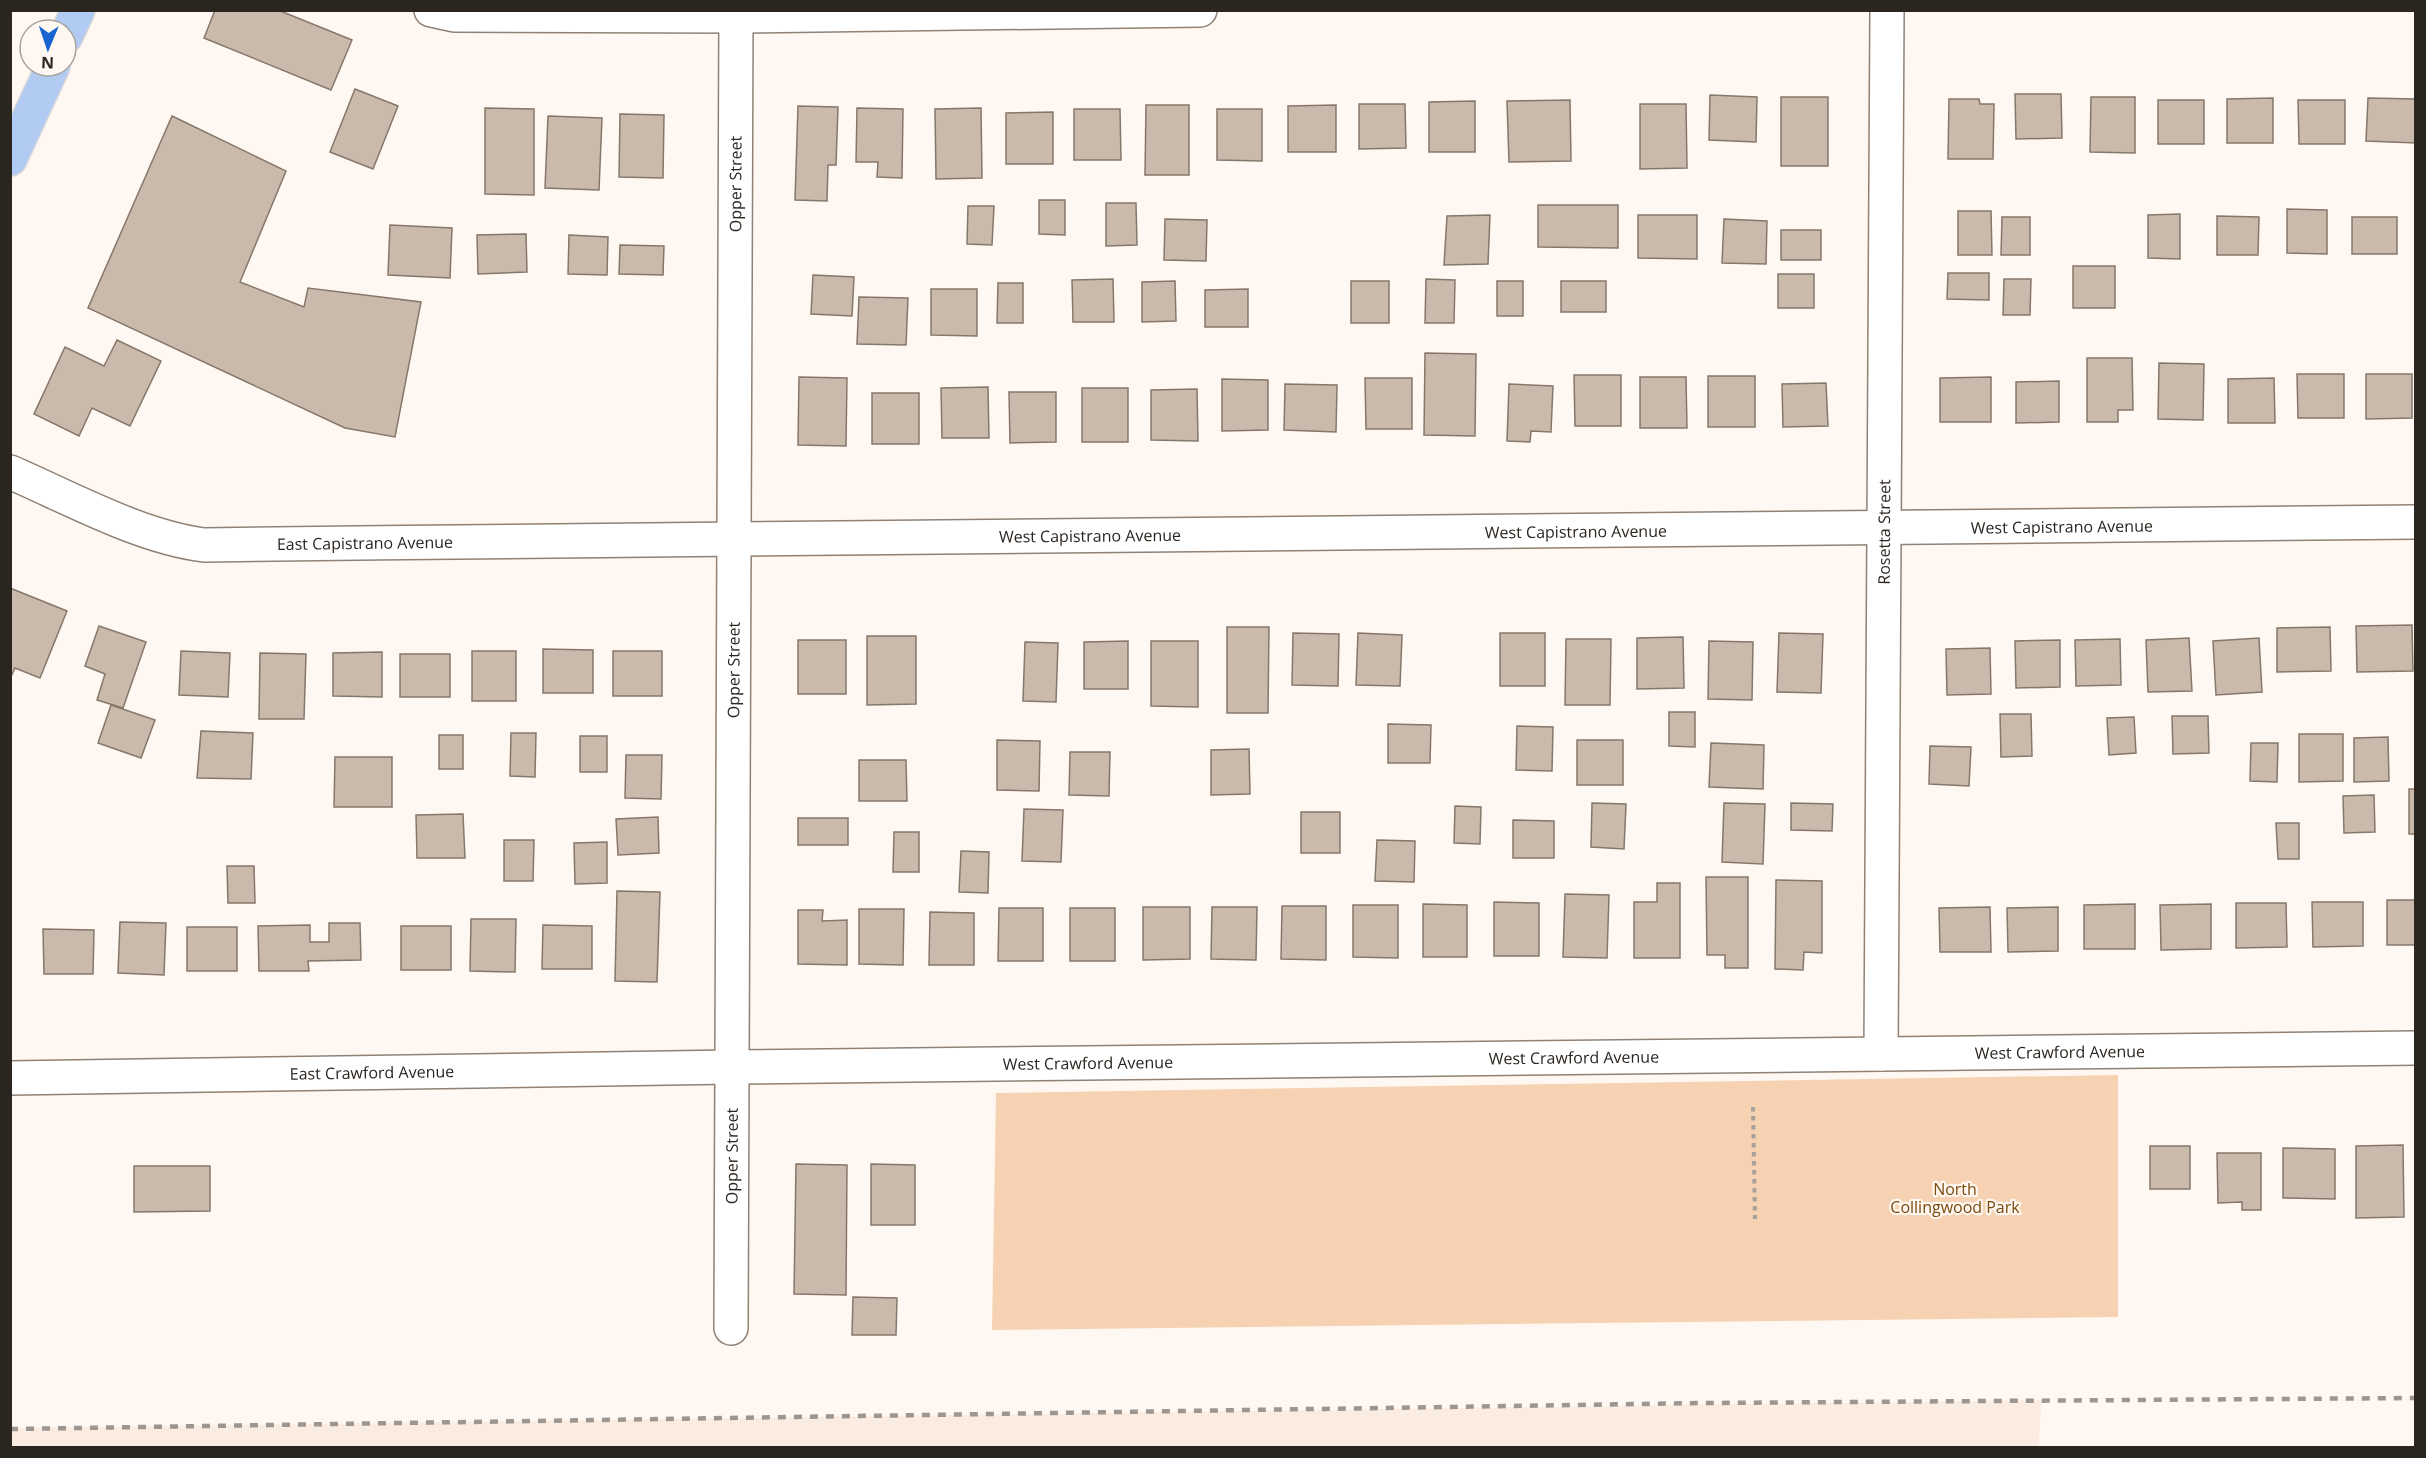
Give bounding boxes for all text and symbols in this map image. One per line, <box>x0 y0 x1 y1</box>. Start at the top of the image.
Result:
north arrow <box>18 18 78 78</box>
text: N <box>41 52 54 74</box>
street label: Opper Street <box>724 135 747 232</box>
street label: Rosetta Street <box>1873 479 1895 585</box>
street label: West Capistrano Avenue <box>1971 515 2153 539</box>
street label: West Capistrano Avenue <box>1485 520 1667 543</box>
street label: West Capistrano Avenue <box>999 524 1181 548</box>
street label: East Capistrano Avenue <box>277 531 453 555</box>
street label: Opper Street <box>722 621 745 718</box>
street label: West Crawford Avenue <box>1975 1040 2145 1064</box>
street label: West Crawford Avenue <box>1489 1046 1659 1069</box>
street label: West Crawford Avenue <box>1003 1051 1173 1075</box>
street label: East Crawford Avenue <box>290 1060 454 1085</box>
street label: Opper Street <box>720 1107 743 1204</box>
park label: North Collingwood Park <box>1890 1178 2020 1218</box>

